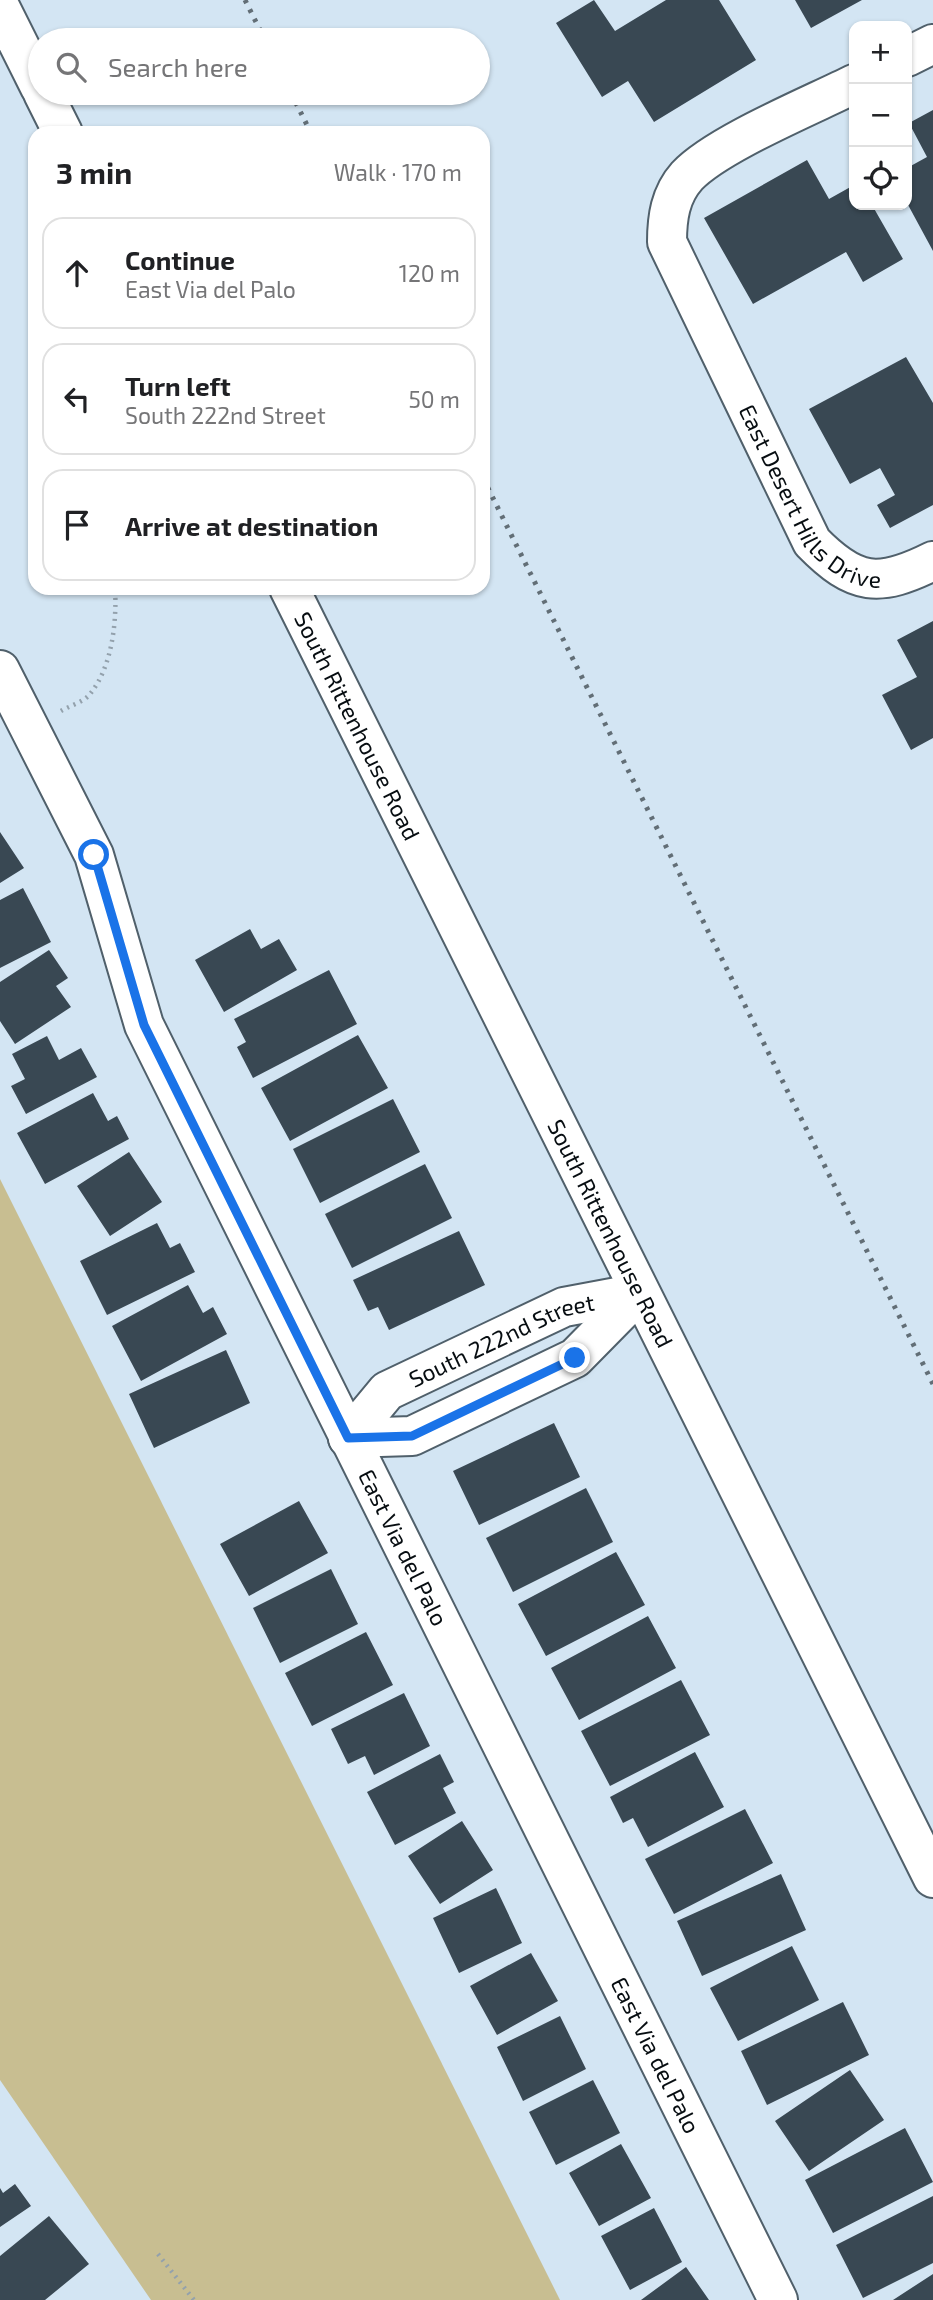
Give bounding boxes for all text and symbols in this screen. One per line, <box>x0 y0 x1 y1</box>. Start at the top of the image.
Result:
map controls <box>849 21 912 210</box>
button: + <box>849 21 912 84</box>
search box <box>28 28 490 105</box>
icon: search <box>52 48 90 86</box>
text: Search here <box>108 51 248 82</box>
button: − <box>849 84 912 147</box>
button: locate <box>849 147 912 210</box>
text: 3 min <box>56 154 132 190</box>
text: Walk · 170 m <box>334 158 462 186</box>
text: Continue <box>125 244 235 275</box>
icon: ahead <box>58 254 96 292</box>
text: 120 m <box>399 259 460 287</box>
text: East Via del Palo <box>125 275 296 303</box>
text: Turn left <box>125 370 231 401</box>
icon: left <box>58 380 96 418</box>
text: 50 m <box>409 385 460 413</box>
street label: East Desert Hills Drive <box>734 400 881 593</box>
text: South 222nd Street <box>125 401 326 429</box>
icon: arrive <box>58 506 96 544</box>
text: Arrive at destination <box>125 510 378 541</box>
street label: South Rittenhouse Road <box>289 607 426 844</box>
route start <box>78 839 109 870</box>
street label: South Rittenhouse Road <box>542 1114 680 1352</box>
street label: South 222nd Street <box>404 1288 597 1393</box>
route end <box>559 1342 590 1373</box>
street label: East Via del Palo <box>353 1464 454 1630</box>
street label: East Via del Palo <box>606 1972 707 2138</box>

